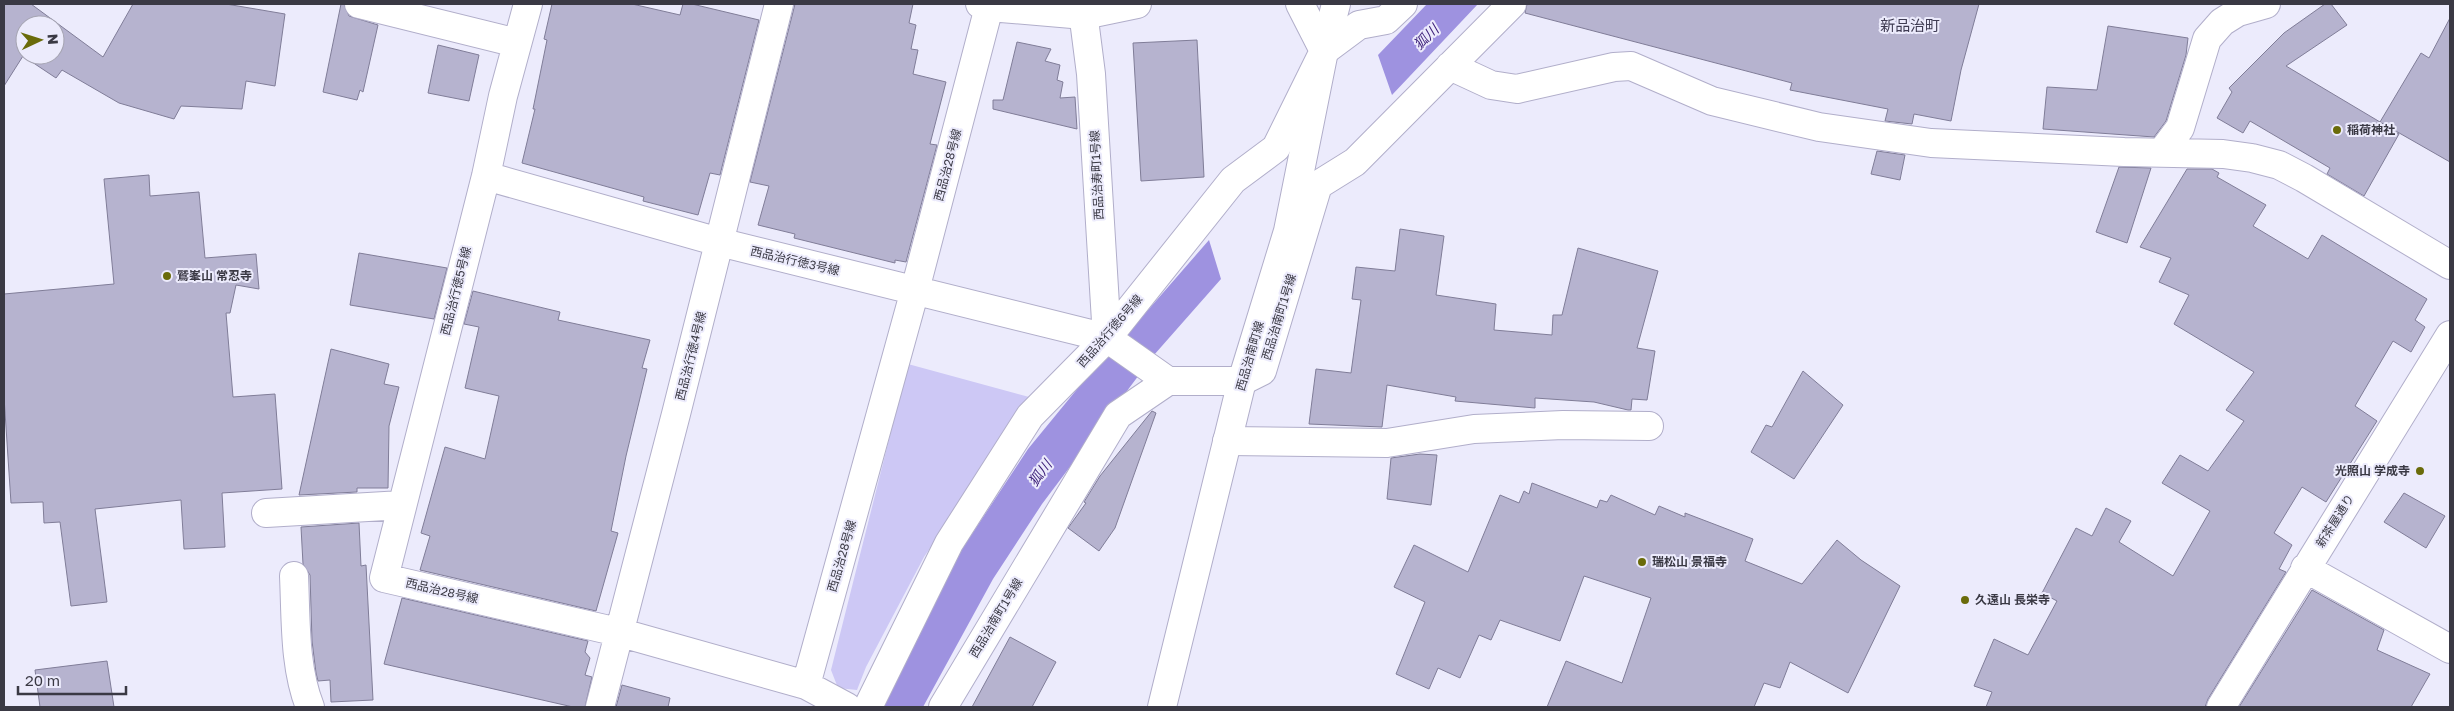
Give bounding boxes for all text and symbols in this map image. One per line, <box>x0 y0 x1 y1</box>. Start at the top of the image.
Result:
north arrow <box>15 15 65 65</box>
district label: 新品治町 <box>1880 16 1940 34</box>
water label: 狐川 <box>1410 19 1443 52</box>
text: N <box>45 33 62 45</box>
place label: 稲荷神社 <box>2347 122 2395 137</box>
marker: 稲荷神社 <box>2331 124 2343 136</box>
street label: 西品治28号線 <box>931 127 964 203</box>
street label: 西品治寿町1号線 <box>1087 130 1106 220</box>
street label: 西品治行徳3号線 <box>749 243 841 278</box>
street label: 西品治行徳5号線 <box>437 245 474 337</box>
place label: 鷲峯山 常忍寺 <box>177 268 252 283</box>
marker: 鷲峯山 常忍寺 <box>161 270 173 282</box>
street label: 西品治南町1号線 <box>1258 272 1299 362</box>
street label: 西品治行徳6号線 <box>1074 291 1145 370</box>
street label: 西品治行徳4号線 <box>672 310 709 402</box>
street label: 西品治南町線 <box>1232 319 1267 393</box>
water label: 狐川 <box>1024 455 1056 489</box>
place label: 光照山 学成寺 <box>2335 463 2410 478</box>
marker: 光照山 学成寺 <box>2414 465 2426 477</box>
street label: 新茶屋通り <box>2312 491 2357 550</box>
street label: 西品治28号線 <box>824 518 859 594</box>
place label: 瑞松山 景福寺 <box>1652 554 1727 569</box>
marker: 瑞松山 景福寺 <box>1636 556 1648 568</box>
street label: 西品治28号線 <box>404 575 480 606</box>
street label: 西品治南町1号線 <box>966 575 1025 660</box>
place label: 久遠山 長栄寺 <box>1975 592 2050 607</box>
marker: 久遠山 長栄寺 <box>1959 594 1971 606</box>
scale bar <box>18 664 125 696</box>
text: 20 m <box>25 671 60 689</box>

